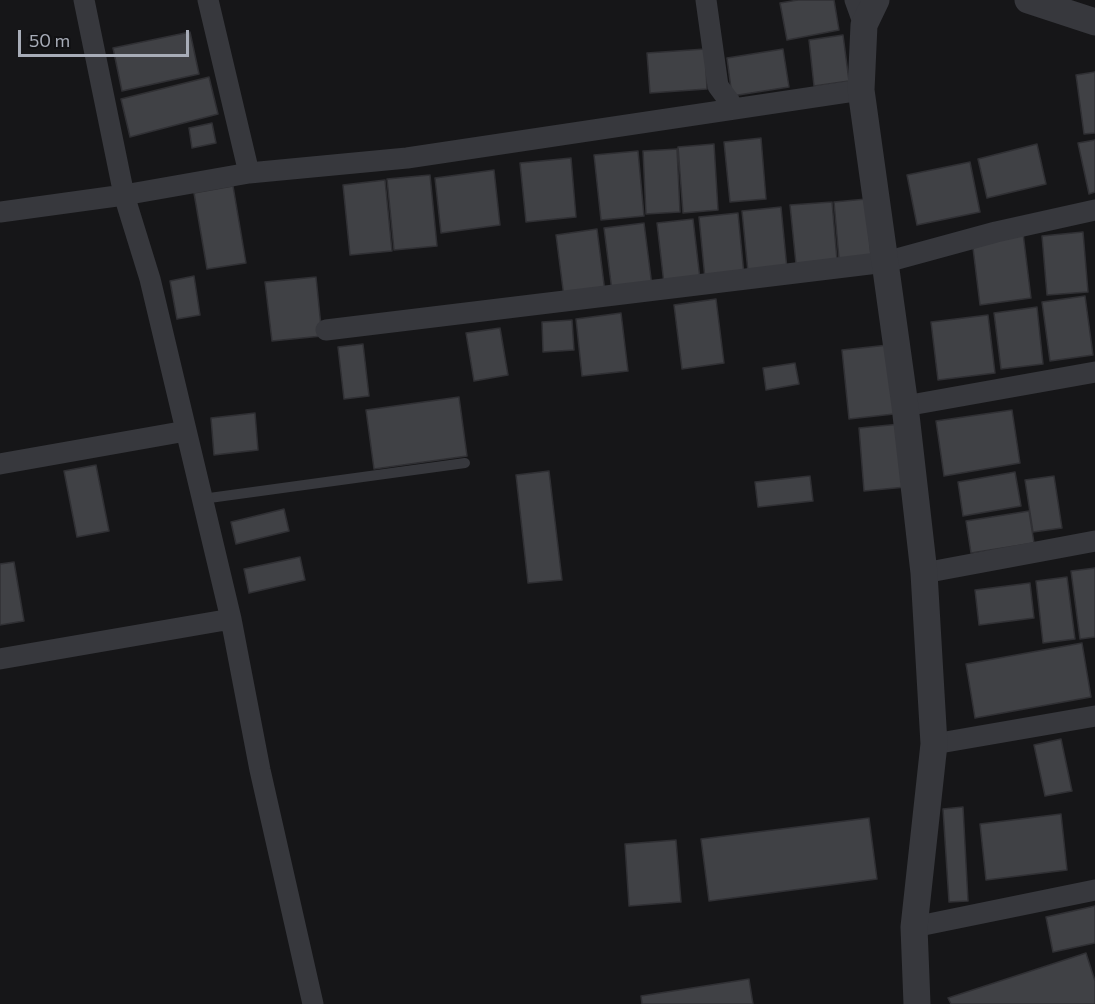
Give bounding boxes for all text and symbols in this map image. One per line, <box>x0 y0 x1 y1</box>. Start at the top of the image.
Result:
scale bar <box>21 18 192 56</box>
text: 50 m <box>29 29 70 51</box>

